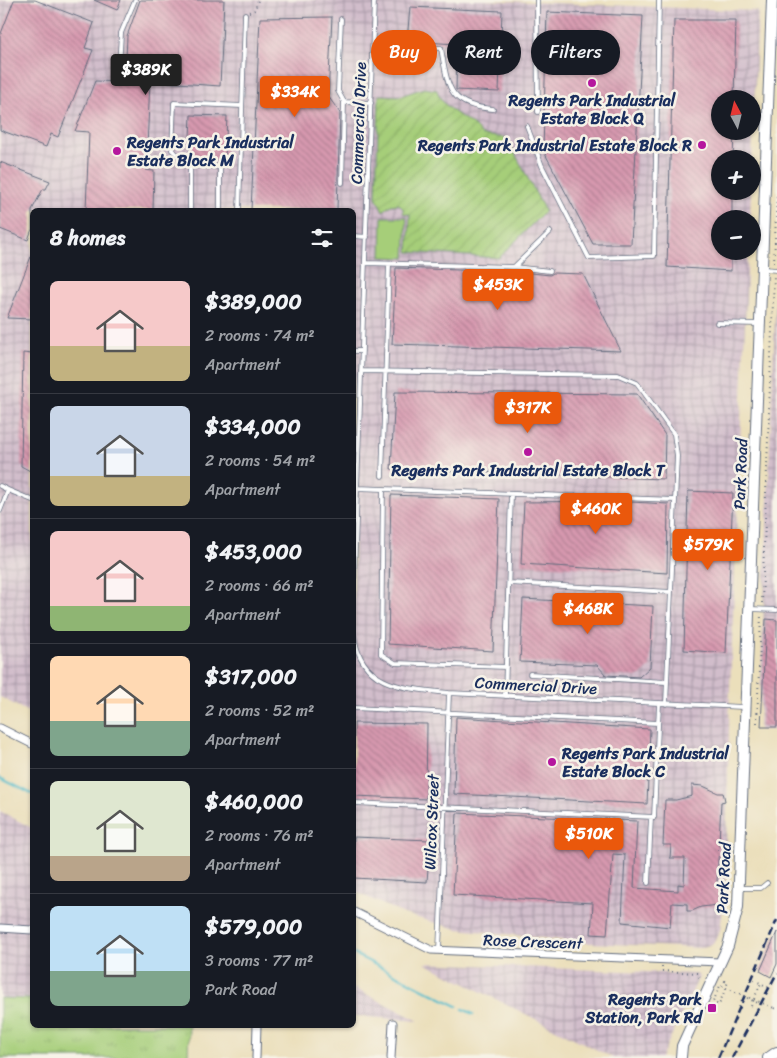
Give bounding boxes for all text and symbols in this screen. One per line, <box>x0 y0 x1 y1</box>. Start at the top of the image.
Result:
chip: Buy <box>371 30 437 75</box>
chip: Rent <box>447 30 521 75</box>
chip: Filters <box>531 30 620 75</box>
pin: $389K <box>111 54 181 96</box>
text: $389K <box>122 55 170 84</box>
street label: Commercial Drive <box>342 61 375 185</box>
pin: $334K <box>260 76 330 118</box>
text: $334K <box>271 77 319 106</box>
marker: Regents Park Industrial Estate Block Q <box>586 77 598 89</box>
place label: Regents Park Industrial Estate Block Q <box>508 86 677 133</box>
north arrow <box>711 90 761 140</box>
map controls <box>711 90 761 260</box>
place label: Regents Park Industrial Estate Block M <box>126 128 295 175</box>
place label: Regents Park Industrial Estate Block R <box>417 131 692 160</box>
marker: Regents Park Industrial Estate Block R <box>696 139 708 151</box>
marker: Regents Park Industrial Estate Block M <box>111 145 123 157</box>
button: + <box>711 150 761 200</box>
button: − <box>711 210 761 260</box>
text: 8 homes <box>50 219 125 257</box>
icon: filters <box>308 224 336 252</box>
pin: $453K <box>463 268 533 311</box>
text: $453K <box>473 270 523 299</box>
text: $389,000 <box>205 283 302 321</box>
icon: home <box>90 301 150 361</box>
text: 2 rooms · 74 m² <box>205 321 315 350</box>
text: Apartment <box>205 350 281 379</box>
pin: $317K <box>493 392 563 434</box>
text: $317K <box>505 393 551 422</box>
text: $334,000 <box>205 408 301 446</box>
icon: home <box>90 426 150 486</box>
street label: Park Road <box>725 436 756 510</box>
text: 2 rooms · 54 m² <box>205 446 315 475</box>
marker: Regents Park Industrial Estate Block T <box>522 446 534 458</box>
place label: Regents Park Industrial Estate Block T <box>391 456 666 485</box>
text: Apartment <box>205 475 281 504</box>
pin: $460K <box>561 492 631 535</box>
text: $460K <box>571 494 621 523</box>
pin: $579K <box>673 528 743 571</box>
text: $579K <box>683 530 733 559</box>
text: $453,000 <box>205 533 302 571</box>
icon: home <box>90 551 150 611</box>
text: 2 rooms · 66 m² <box>205 571 314 600</box>
pin: $468K <box>553 592 623 635</box>
text: $468K <box>563 594 613 623</box>
text: Apartment <box>205 600 281 629</box>
text: $317,000 <box>205 658 297 696</box>
street label: Commercial Drive <box>474 668 598 703</box>
icon: home <box>90 676 150 736</box>
text: 2 rooms · 52 m² <box>205 696 314 725</box>
text: Apartment <box>205 725 281 754</box>
place label: Regents Park Industrial Estate Block C <box>561 739 730 786</box>
marker: Regents Park Industrial Estate Block C <box>546 756 558 768</box>
street label: Wilcox Street <box>415 773 448 870</box>
text: $460,000 <box>205 783 303 821</box>
icon: home <box>90 801 150 861</box>
pin: $510K <box>554 818 624 860</box>
text: $510K <box>565 819 613 848</box>
text: 2 rooms · 76 m² <box>205 821 314 850</box>
street label: Park Road <box>707 840 740 914</box>
text: Apartment <box>205 850 281 879</box>
text: $579,000 <box>205 908 302 946</box>
street label: Rose Crescent <box>483 925 584 958</box>
icon: home <box>90 926 150 986</box>
text: 3 rooms · 77 m² <box>205 946 313 975</box>
text: Park Road <box>205 975 276 1004</box>
place label: Regents Park Station, Park Rd <box>584 985 704 1032</box>
marker: Regents Park Station, Park Rd <box>706 1002 718 1014</box>

